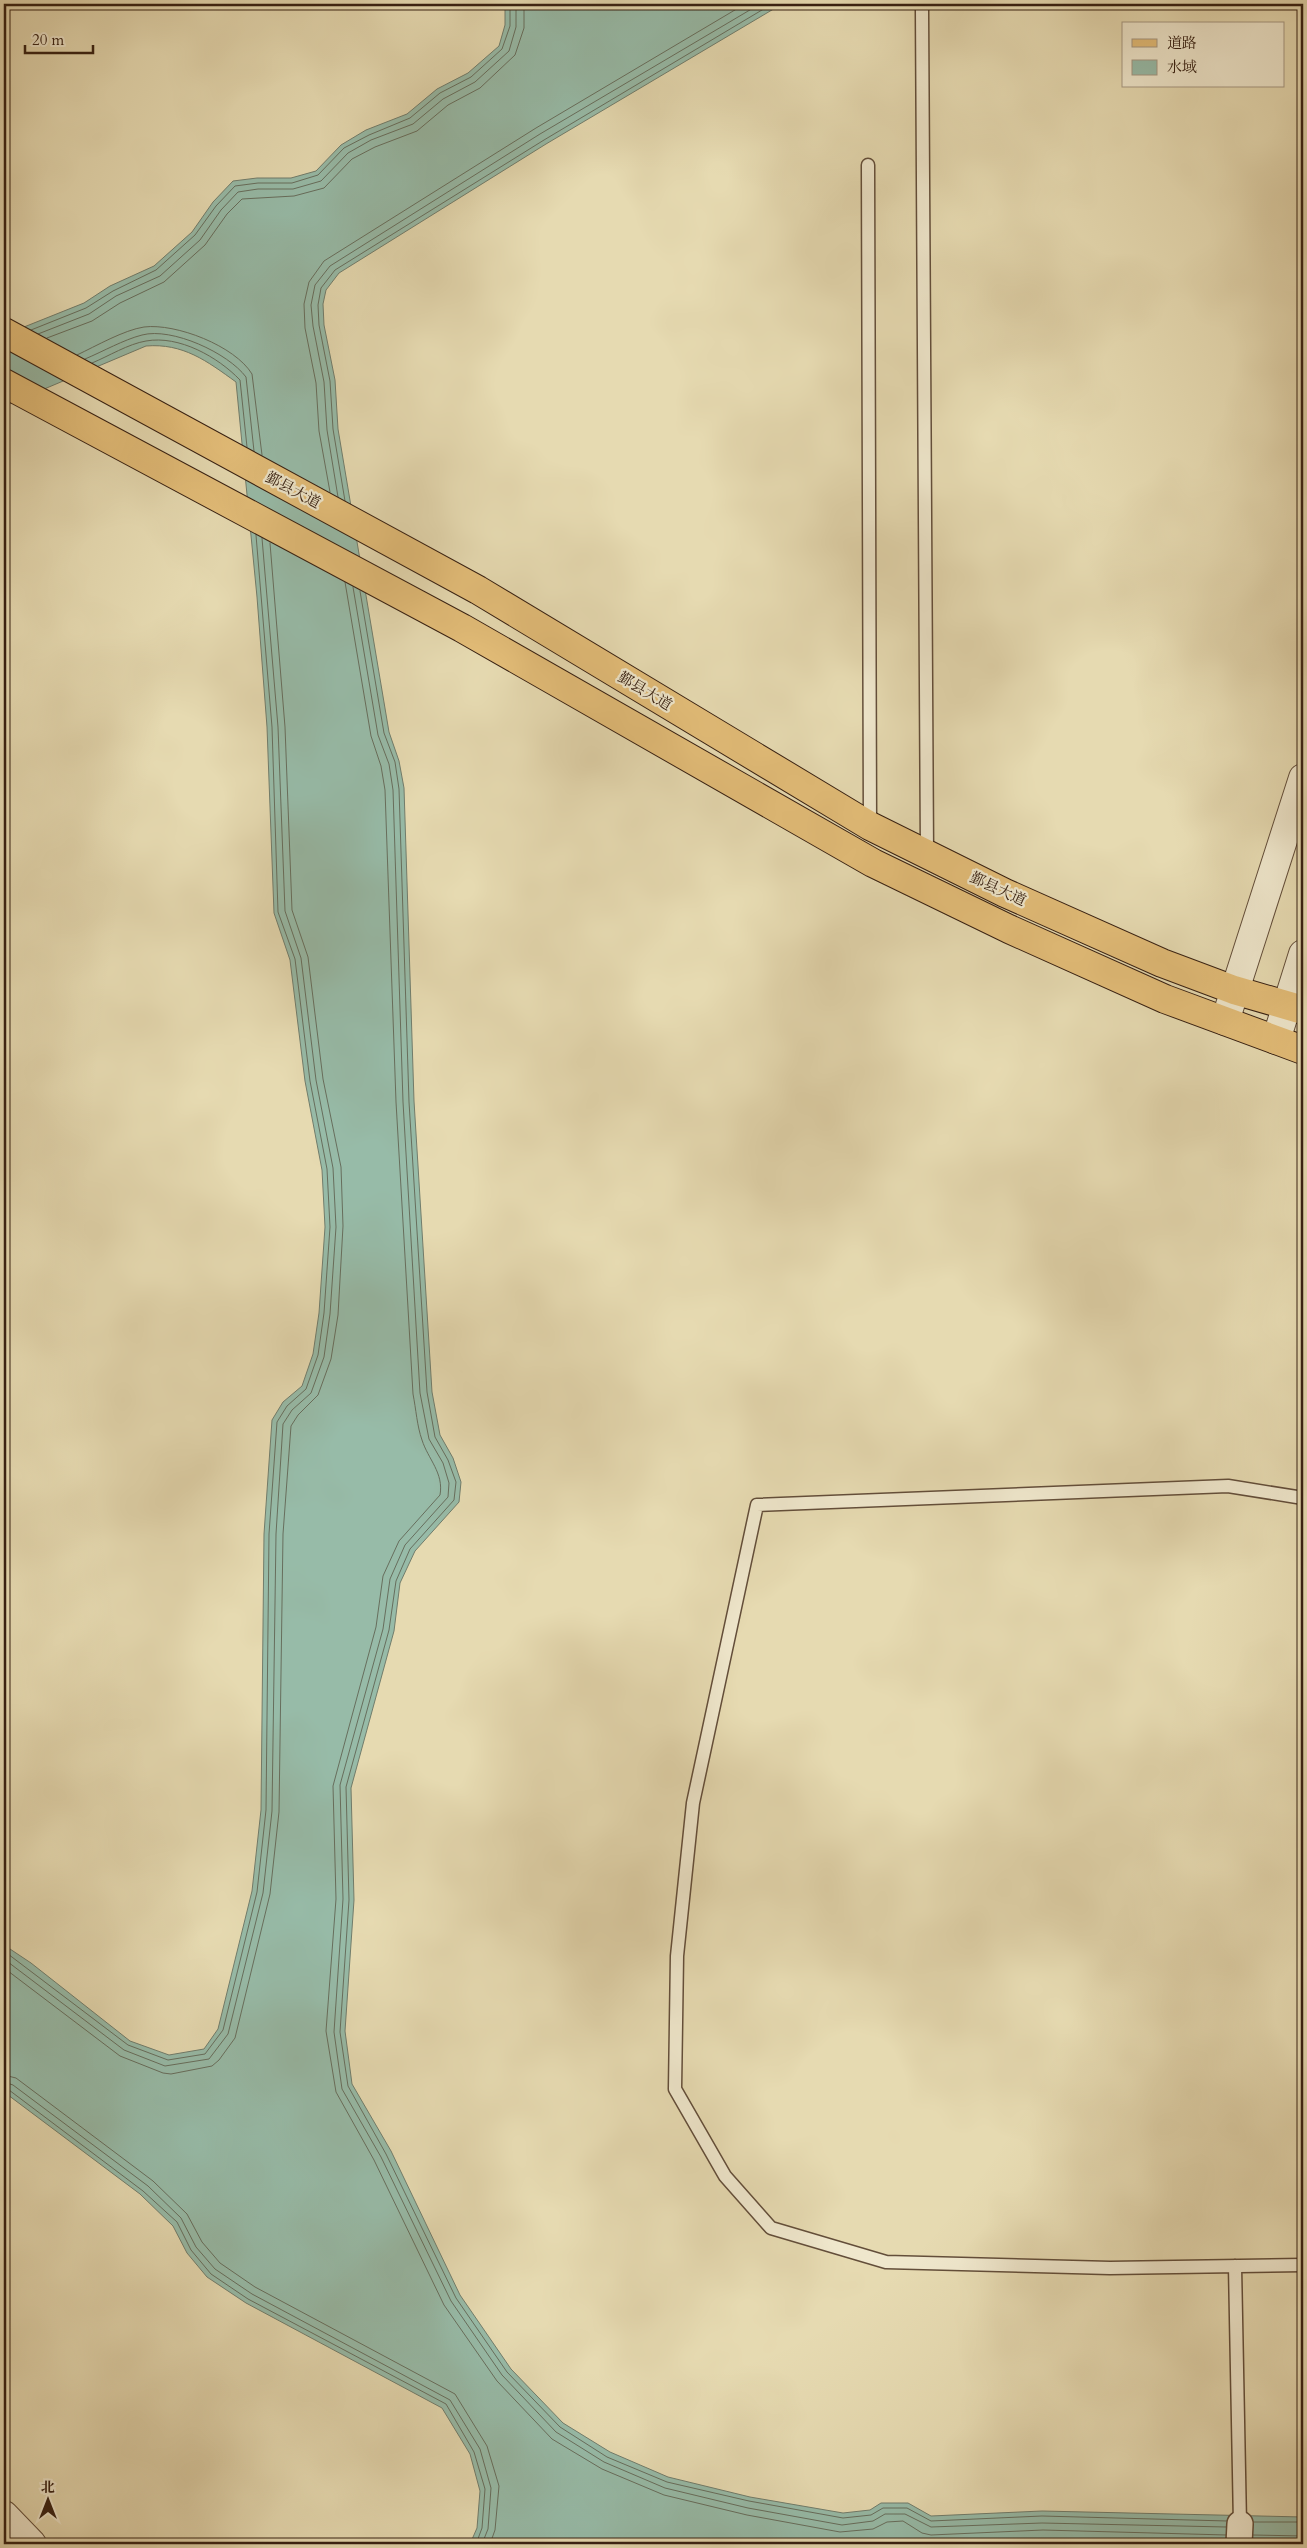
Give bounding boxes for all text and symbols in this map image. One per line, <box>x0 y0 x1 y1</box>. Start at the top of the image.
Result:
scale bar <box>25 22 92 54</box>
legend <box>1122 22 1284 88</box>
text: 20 m <box>32 30 64 50</box>
text: 道路 <box>1167 33 1197 53</box>
text: 水域 <box>1167 57 1197 77</box>
street label: 鄞县大道 <box>262 467 324 513</box>
street label: 鄞县大道 <box>614 667 676 715</box>
street label: 鄞县大道 <box>967 867 1029 911</box>
north arrow <box>22 2476 72 2526</box>
text: 北 <box>41 2478 55 2497</box>

